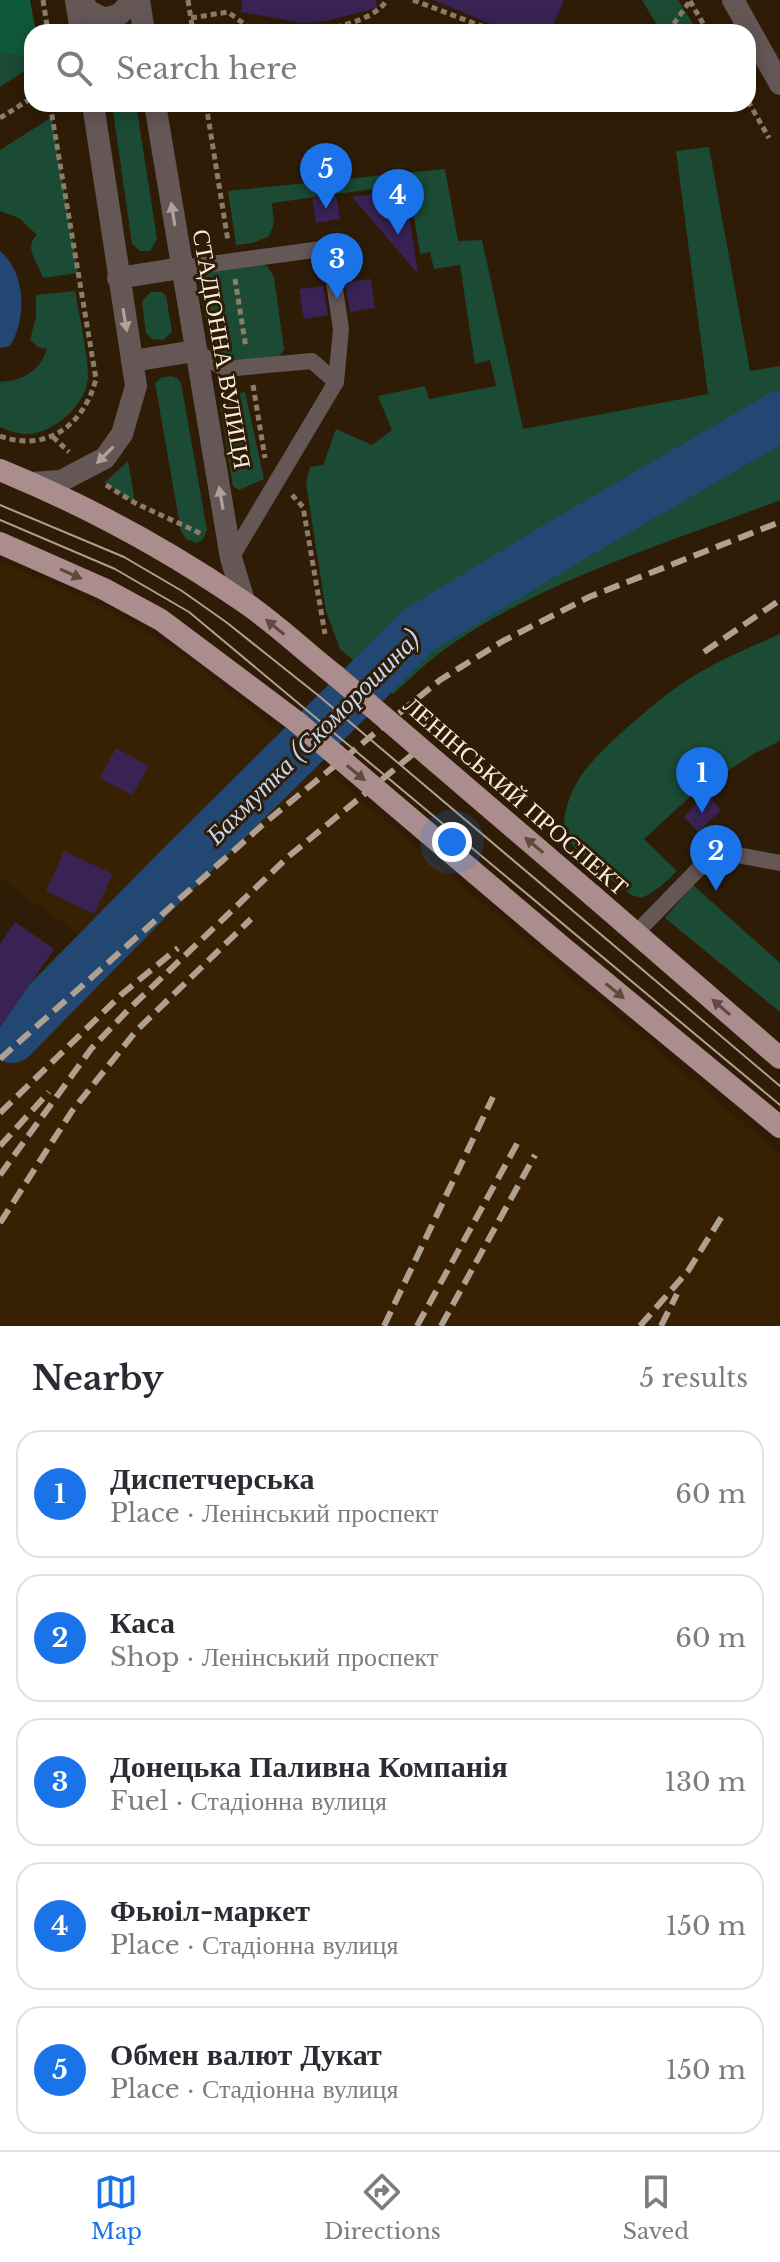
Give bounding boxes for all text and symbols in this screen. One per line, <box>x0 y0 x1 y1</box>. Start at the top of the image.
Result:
search box <box>24 24 756 112</box>
icon: search <box>52 46 96 90</box>
text: Search here <box>116 50 297 87</box>
pin: 5 <box>300 143 352 209</box>
pin: 4 <box>372 169 424 235</box>
one-way arrow <box>166 201 178 226</box>
street label: СТАДІОННА ВУЛИЦЯ <box>187 227 257 471</box>
pin: 3 <box>311 233 363 299</box>
one-way arrow <box>120 307 132 332</box>
one-way arrow <box>95 445 114 464</box>
one-way arrow <box>214 485 226 510</box>
one-way arrow <box>60 568 83 581</box>
one-way arrow <box>265 619 285 636</box>
water label: Бахмутка (Скоморошина) <box>198 623 427 852</box>
street label: ЛЕНІНСЬКИЙ ПРОСПЕКТ <box>398 691 635 902</box>
pin: 1 <box>676 747 728 813</box>
one-way arrow <box>346 764 366 781</box>
your location <box>432 822 472 862</box>
pin: 2 <box>690 825 742 891</box>
one-way arrow <box>524 837 544 854</box>
one-way arrow <box>605 982 625 999</box>
one-way arrow <box>711 999 731 1016</box>
text: Nearby <box>32 1357 164 1399</box>
text: 5 results <box>639 1362 748 1394</box>
text: Диспетчерська <box>110 1460 315 1497</box>
text: 1 <box>54 1478 66 1510</box>
text: 60 m <box>675 1478 746 1510</box>
text: Place · Ленінський проспект <box>110 1497 438 1529</box>
text: Каса <box>110 1604 175 1641</box>
text: 2 <box>52 1622 68 1654</box>
text: 60 m <box>675 1622 746 1654</box>
text: Shop · Ленінський проспект <box>110 1641 438 1673</box>
text: Донецька Паливна Компанія <box>110 1748 508 1785</box>
text: 3 <box>52 1766 68 1798</box>
text: 130 m <box>664 1766 746 1798</box>
text: Fuel · Стадіонна вулиця <box>110 1785 387 1817</box>
text: Фьюіл-маркет <box>110 1892 310 1929</box>
text: 4 <box>51 1910 69 1942</box>
text: 150 m <box>666 1910 746 1942</box>
text: Place · Стадіонна вулиця <box>110 1929 398 1961</box>
text: Обмен валют Дукат <box>110 2036 382 2073</box>
text: 5 <box>52 2054 68 2086</box>
text: 150 m <box>666 2054 746 2086</box>
text: Place · Стадіонна вулиця <box>110 2073 398 2105</box>
tab: Map <box>91 2170 142 2245</box>
tab: Directions <box>324 2170 441 2245</box>
tab: Saved <box>623 2170 689 2245</box>

